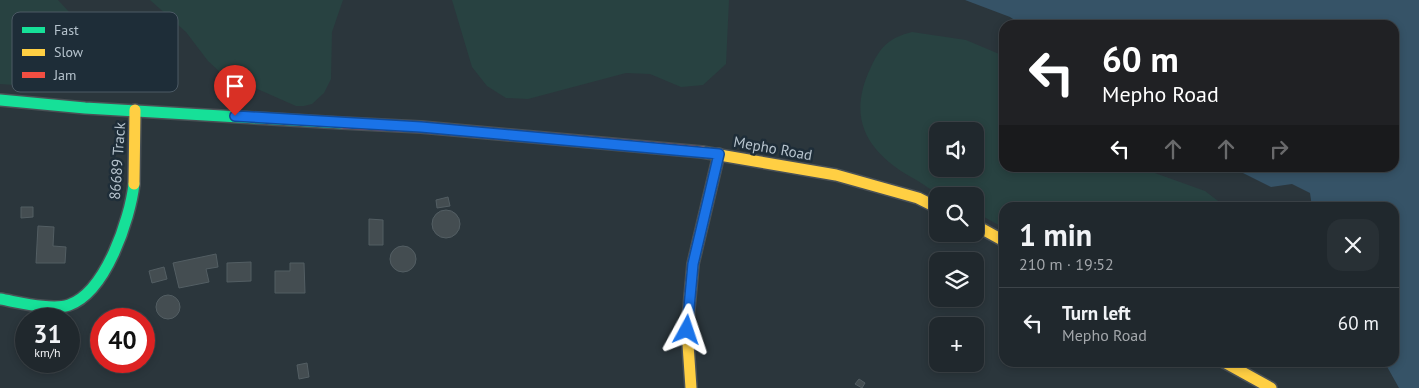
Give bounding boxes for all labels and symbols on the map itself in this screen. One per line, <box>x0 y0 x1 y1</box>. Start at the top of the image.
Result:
legend <box>12 12 178 92</box>
text: Fast <box>54 21 79 39</box>
text: Slow <box>54 43 84 61</box>
pin <box>214 65 256 116</box>
text: Jam <box>53 66 76 84</box>
street label: 86689 Track <box>105 121 129 200</box>
street label: Mepho Road <box>732 132 814 164</box>
position arrow <box>660 303 712 355</box>
speed limit sign: 40 <box>90 308 155 373</box>

